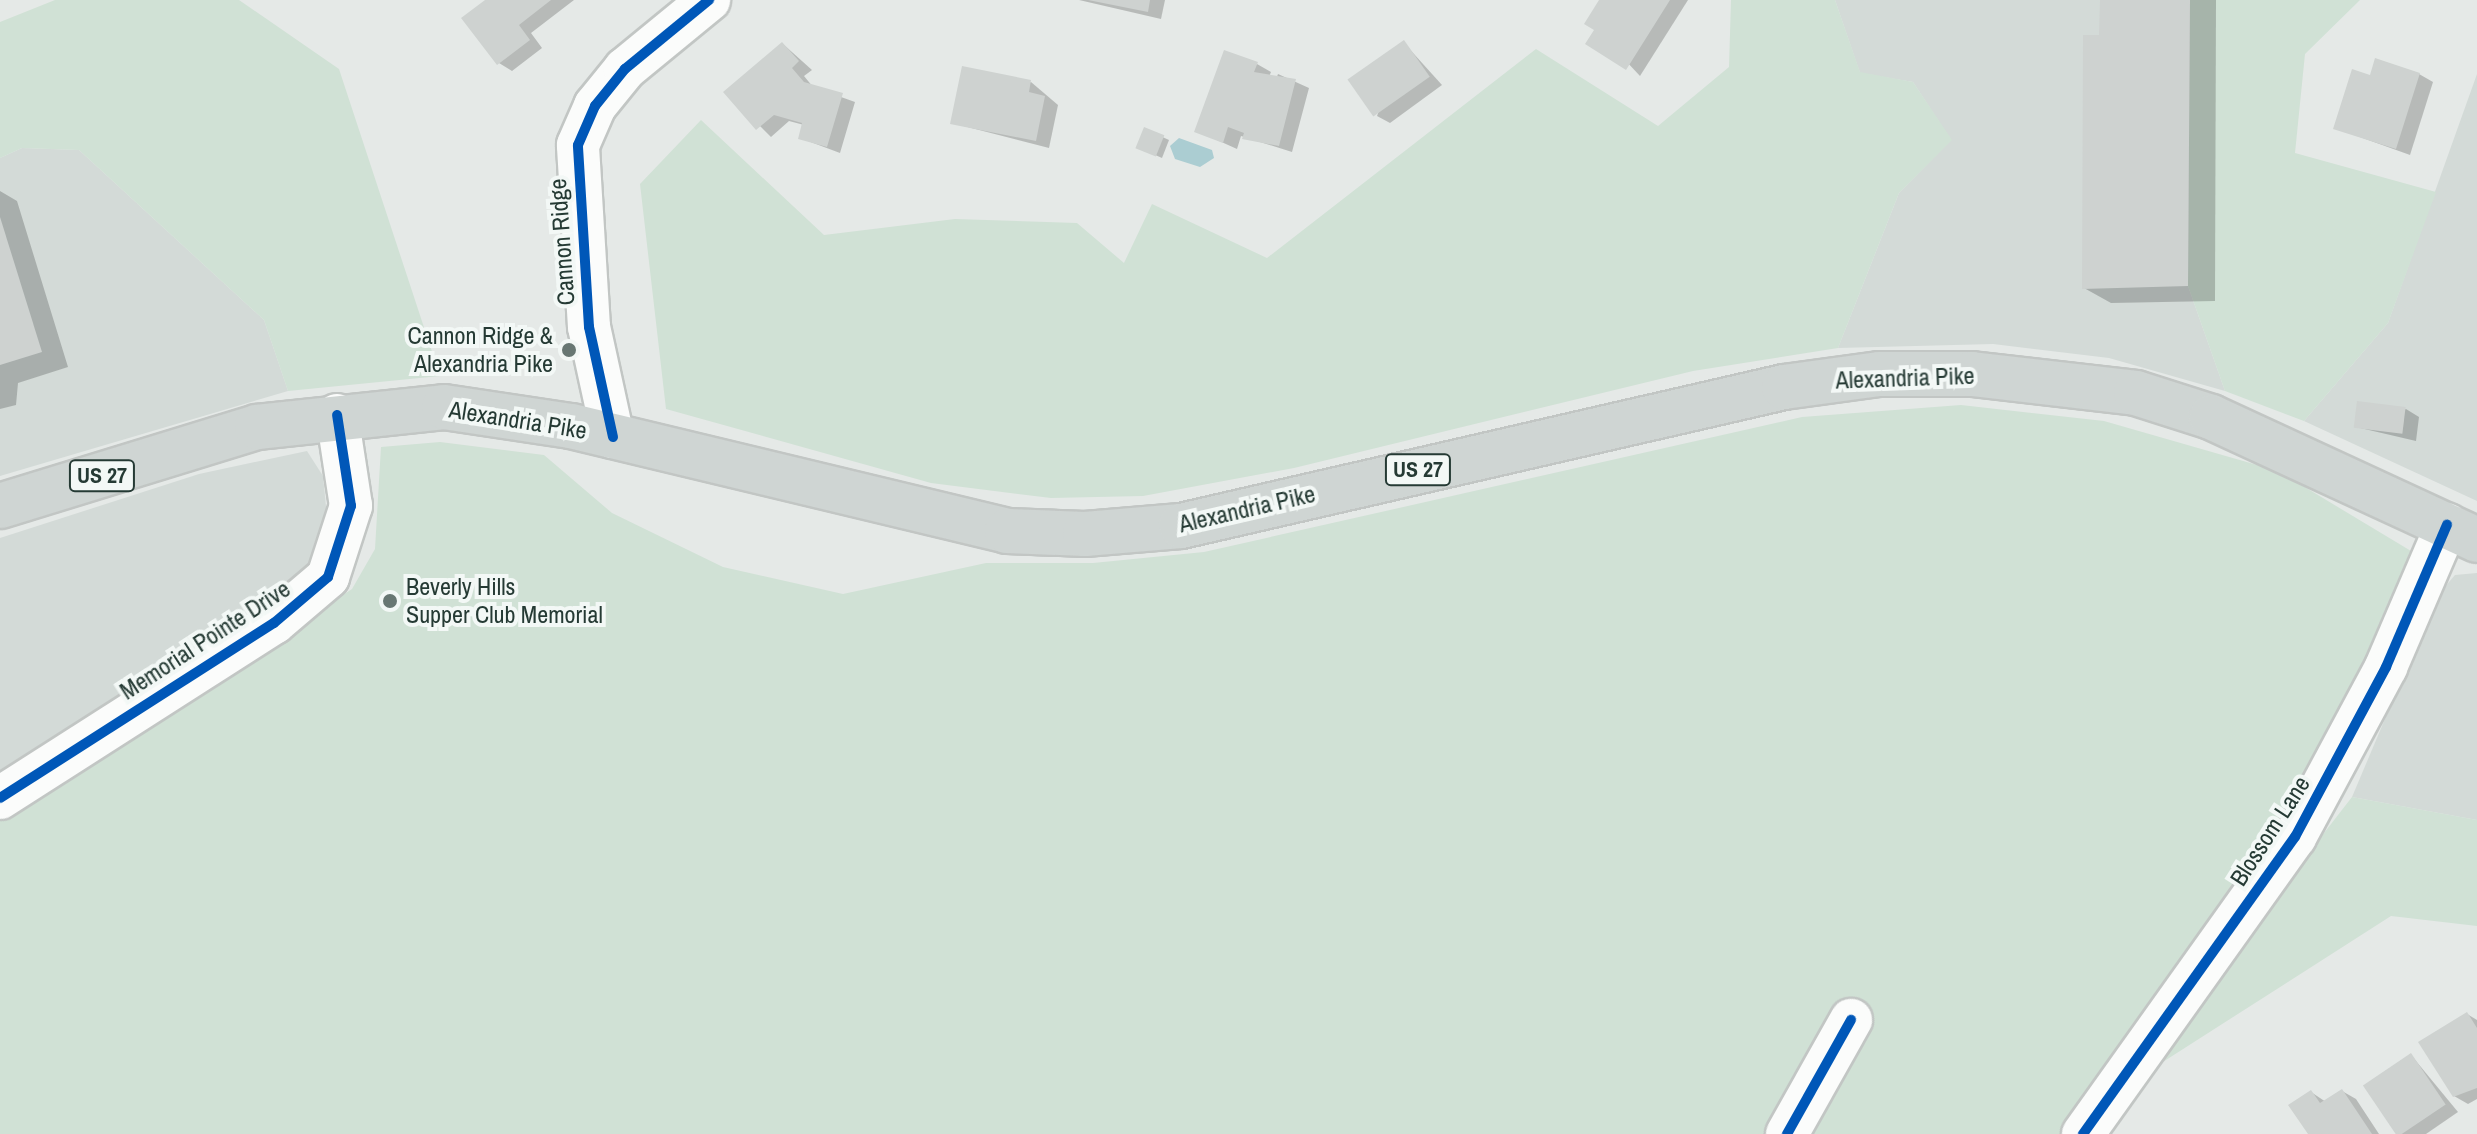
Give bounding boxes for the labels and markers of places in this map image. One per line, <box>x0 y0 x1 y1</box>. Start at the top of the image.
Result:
place label: Cannon Ridge & Alexandria Pike <box>407 322 553 378</box>
marker: Cannon Ridge & Alexandria Pike <box>560 341 578 359</box>
place label: Beverly Hills Supper Club Memorial <box>406 573 603 629</box>
marker: Beverly Hills Supper Club Memorial <box>381 592 399 610</box>

